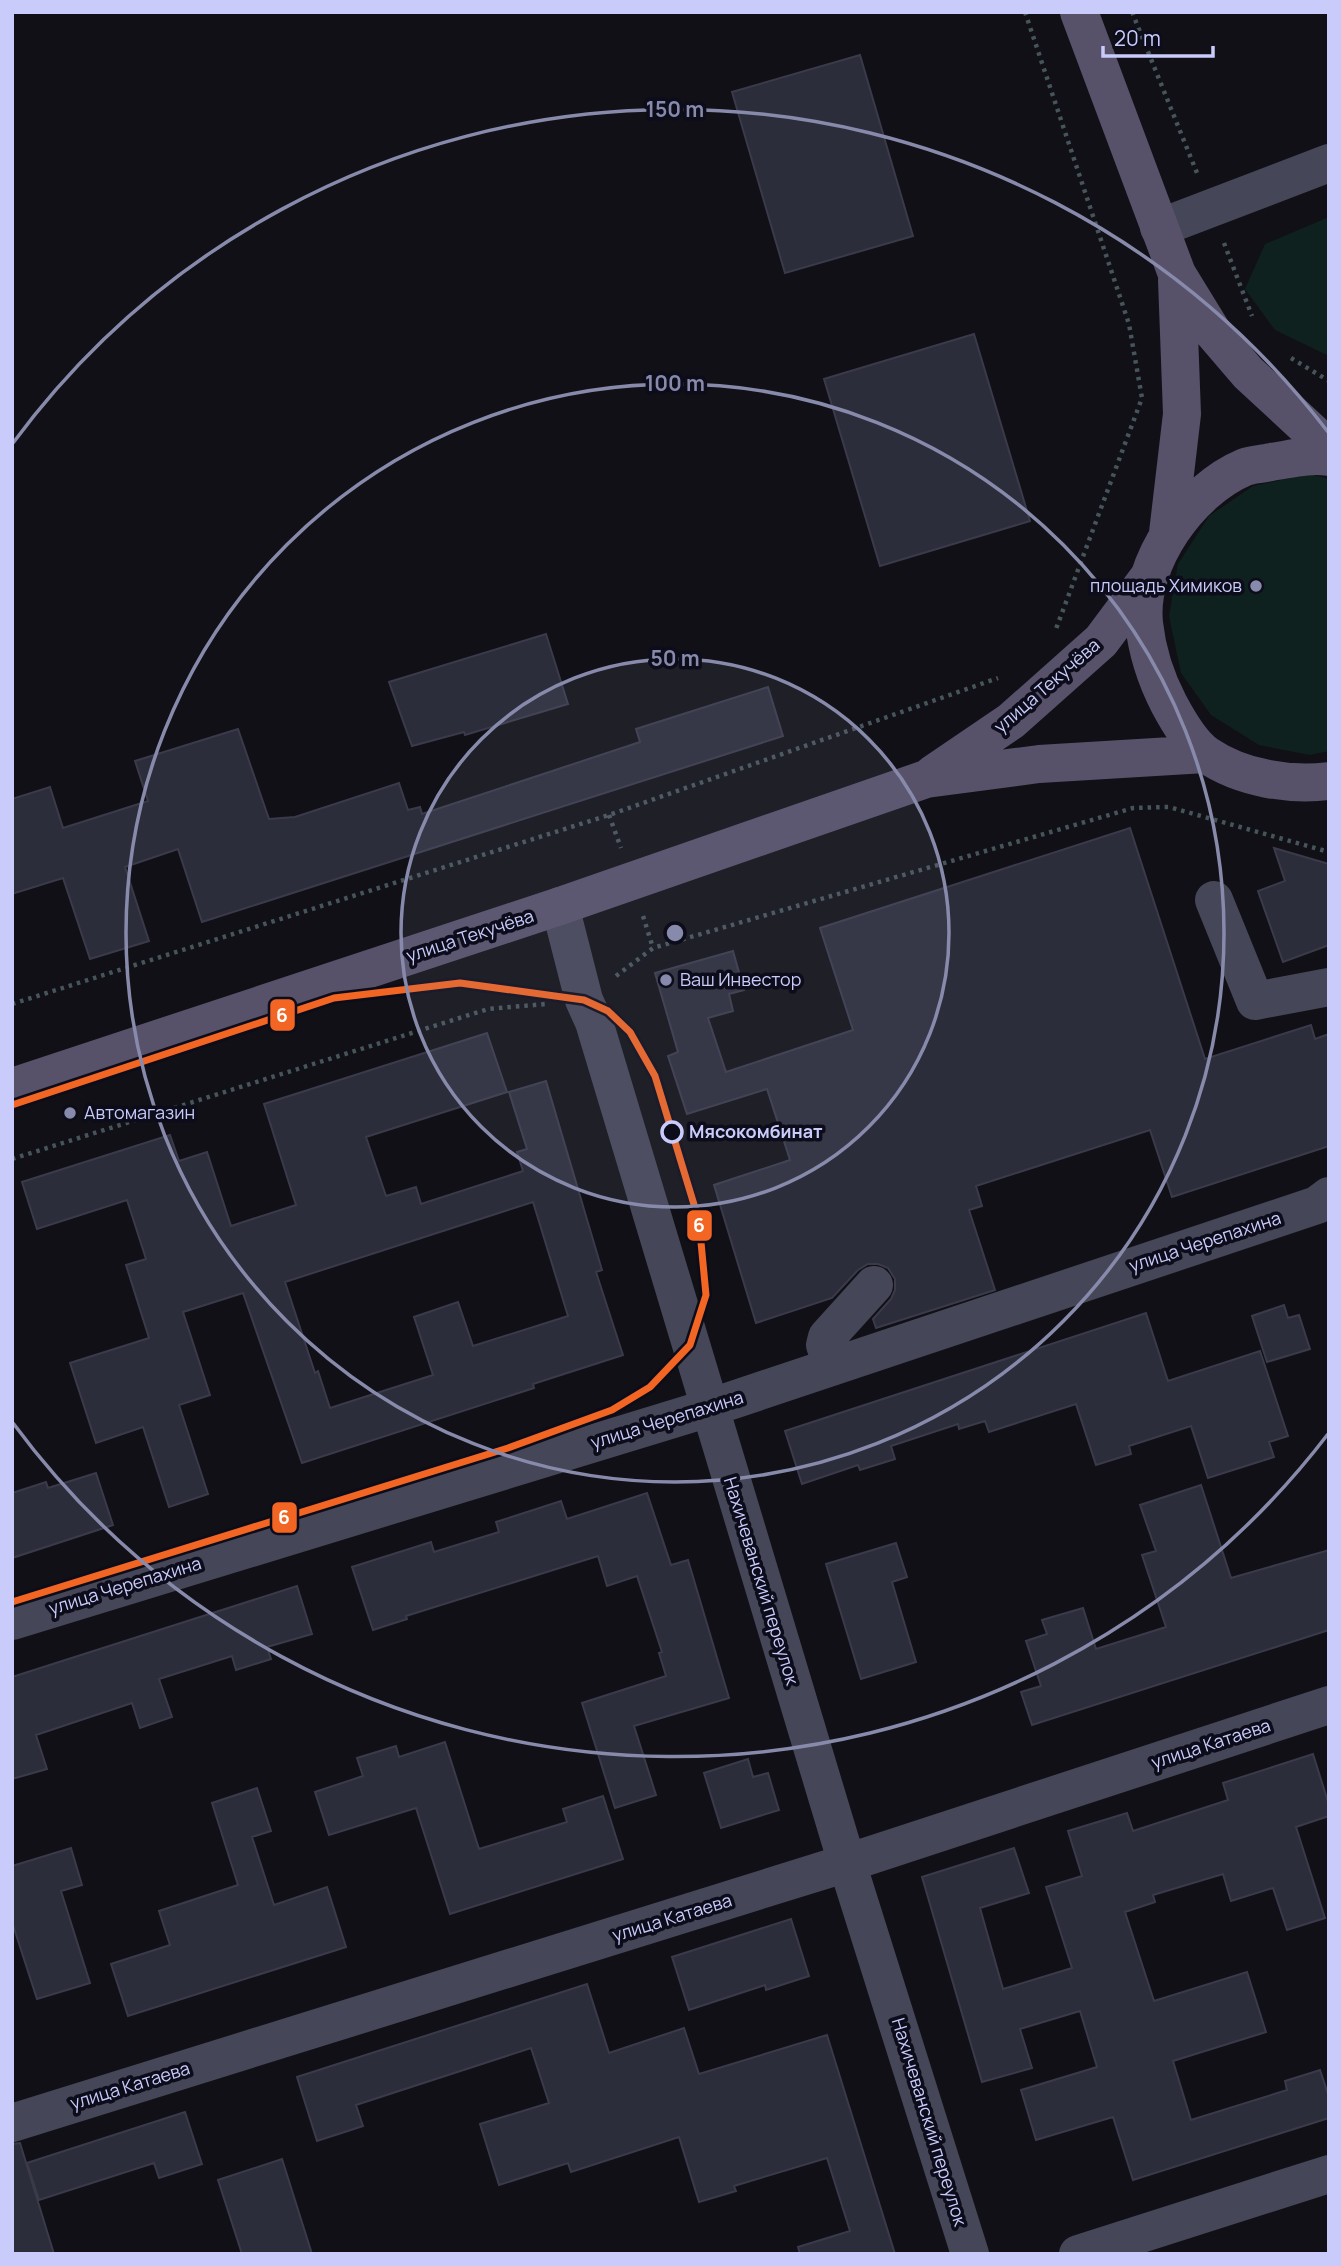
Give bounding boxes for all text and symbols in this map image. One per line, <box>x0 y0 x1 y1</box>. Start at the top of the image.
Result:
scale bar <box>1103 14 1213 58</box>
text: 20 m <box>1114 24 1161 52</box>
text: 150 m <box>646 95 704 123</box>
text: 100 m <box>645 369 705 397</box>
place label: площадь Химиков <box>1090 573 1242 597</box>
marker: площадь Химиков <box>1248 578 1264 594</box>
street label: улица Текучёва <box>988 633 1104 738</box>
text: 50 m <box>650 644 700 672</box>
street label: улица Текучёва <box>403 903 537 967</box>
centre of rings <box>663 921 687 945</box>
place label: Ваш Инвестор <box>680 967 801 991</box>
marker: Ваш Инвестор <box>658 972 674 988</box>
line badge: 6 <box>269 998 296 1032</box>
text: 6 <box>276 1002 288 1028</box>
place label: Автомагазин <box>84 1100 195 1124</box>
marker: Автомагазин <box>62 1105 78 1121</box>
place label: Мясокомбинат <box>689 1119 823 1143</box>
marker: Мясокомбинат <box>661 1121 683 1143</box>
street label: улица Черепахина <box>1126 1205 1284 1277</box>
line badge: 6 <box>686 1209 713 1242</box>
text: 6 <box>693 1212 705 1238</box>
street label: улица Черепахина <box>587 1384 746 1454</box>
street label: Нахичеванский переулок <box>719 1474 805 1689</box>
line badge: 6 <box>271 1501 298 1534</box>
text: 6 <box>278 1504 290 1530</box>
street label: улица Черепахина <box>45 1550 204 1620</box>
street label: улица Катаева <box>1148 1712 1273 1774</box>
street label: улица Катаева <box>609 1887 735 1947</box>
street label: Нахичеванский переулок <box>887 2015 973 2230</box>
street label: улица Катаева <box>67 2055 193 2115</box>

